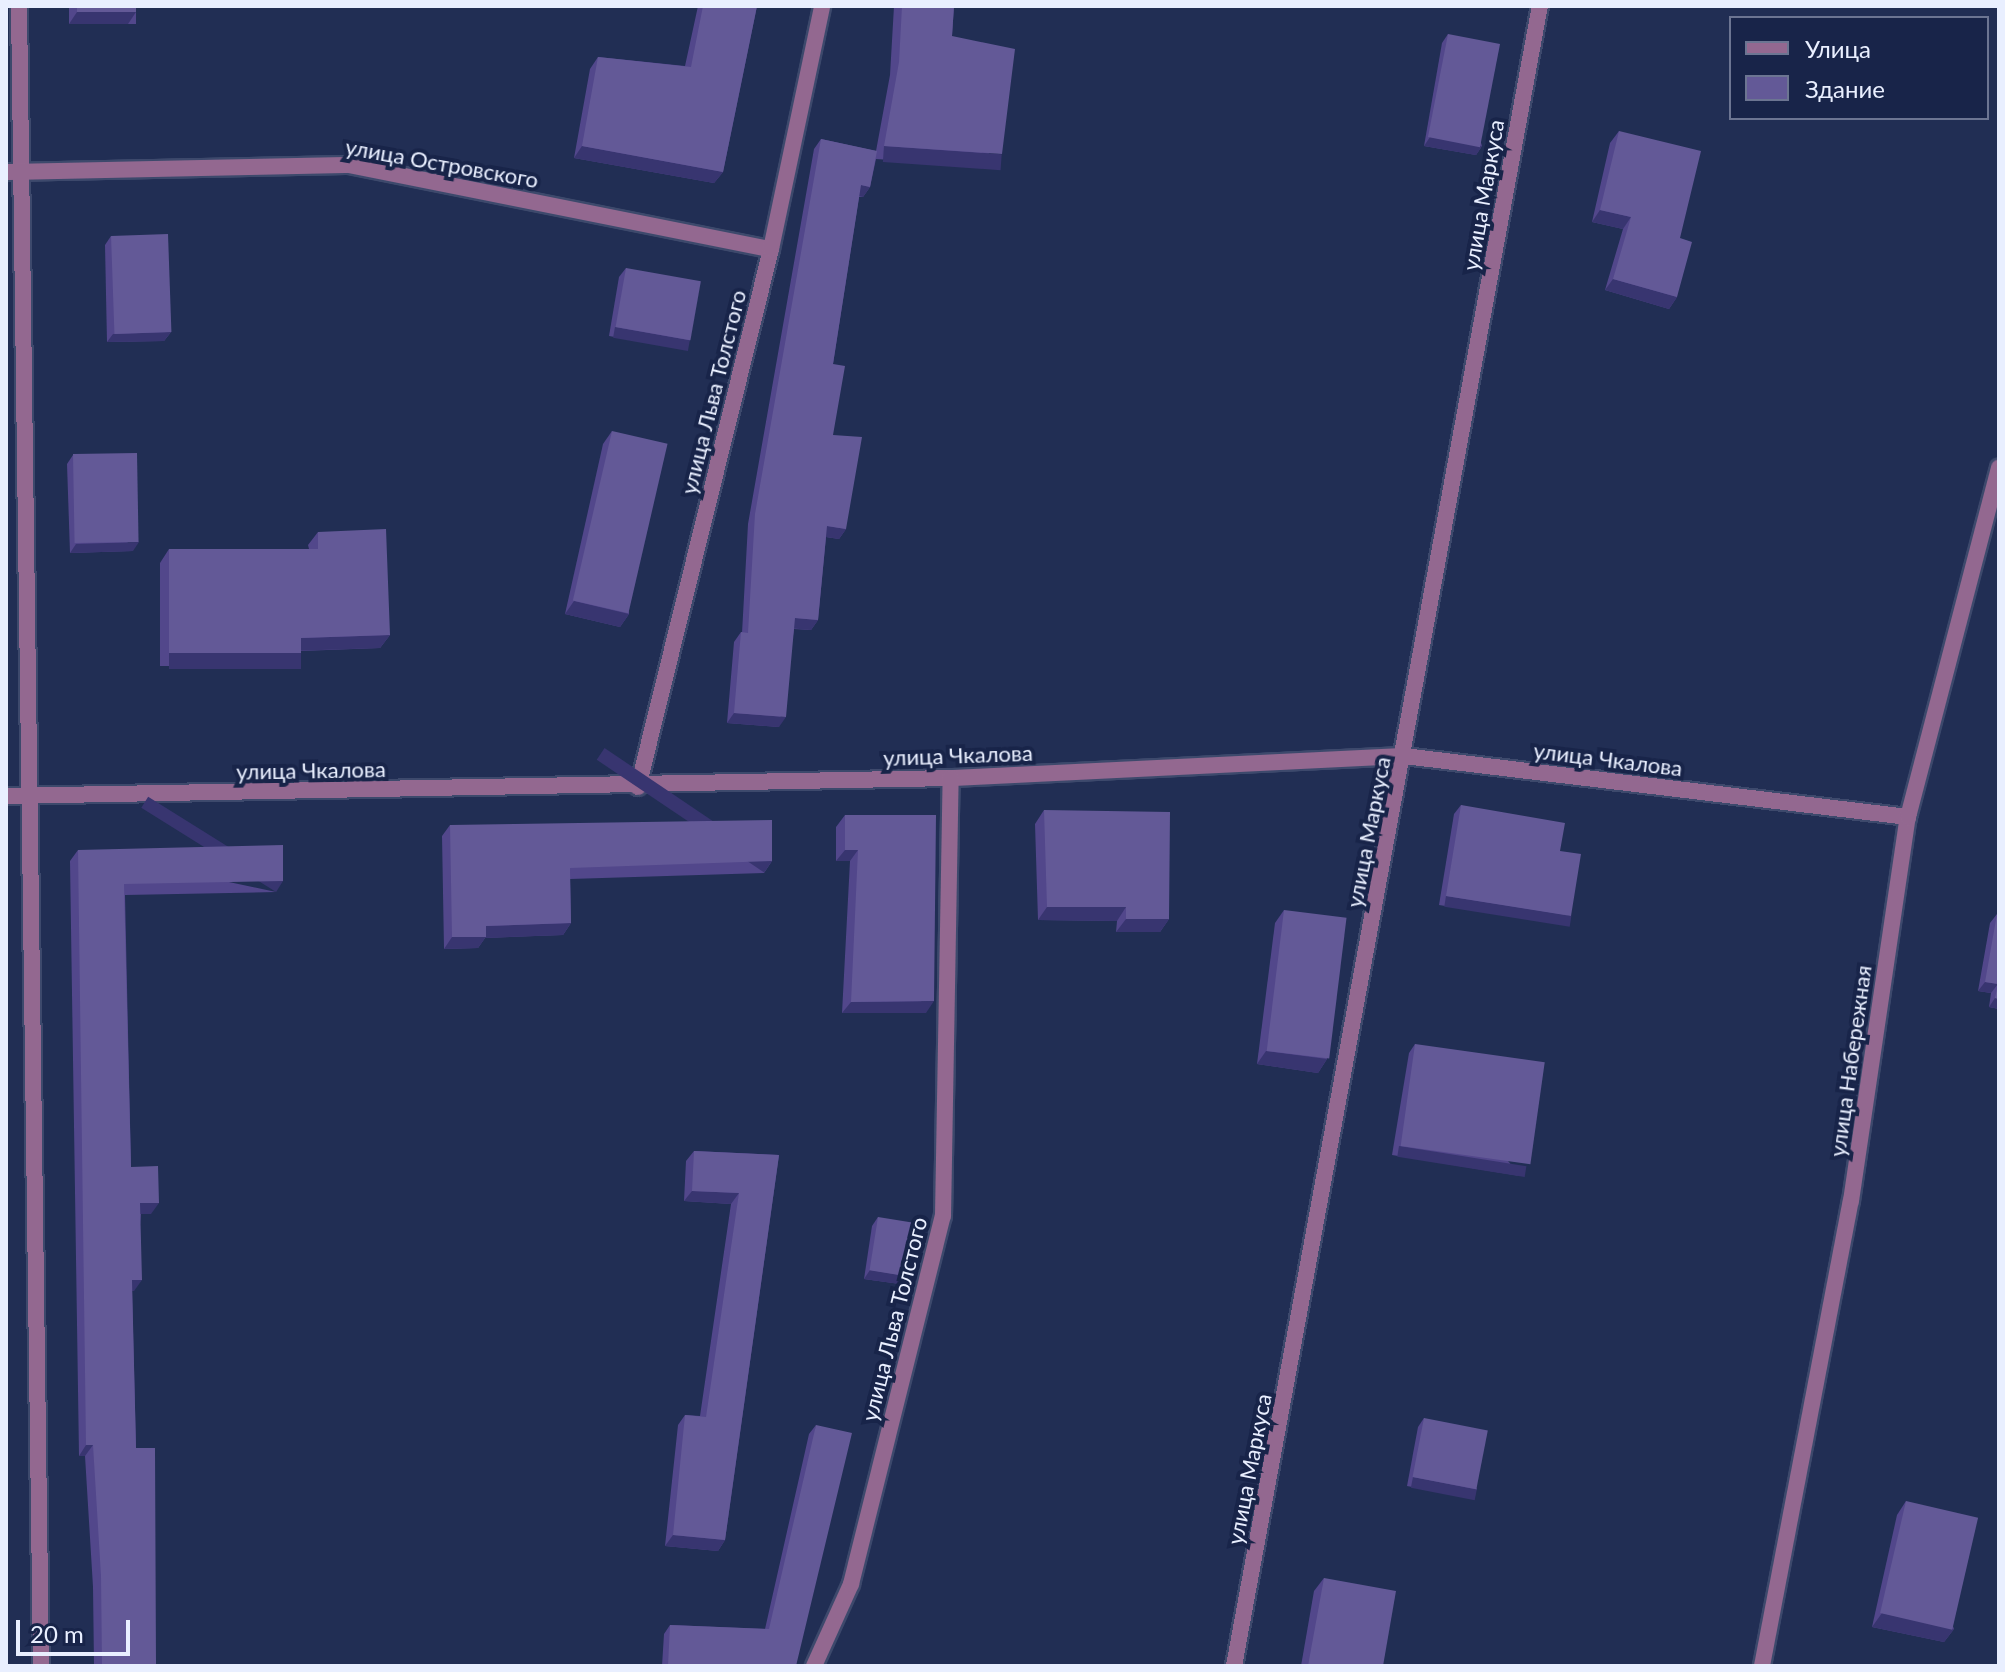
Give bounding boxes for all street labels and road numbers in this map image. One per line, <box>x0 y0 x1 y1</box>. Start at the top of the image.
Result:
street label: улица Маркуса <box>1457 117 1509 273</box>
street label: улица Островского <box>343 133 541 193</box>
street label: улица Льва Толстого <box>675 287 751 497</box>
street label: улица Чкалова <box>1532 737 1684 781</box>
street label: улица Чкалова <box>883 739 1033 771</box>
street label: улица Маркуса <box>1340 754 1396 910</box>
street label: улица Чкалова <box>236 755 386 785</box>
street label: улица Набережная <box>1824 964 1876 1158</box>
street label: улица Льва Толстого <box>856 1214 932 1424</box>
street label: улица Маркуса <box>1221 1391 1277 1547</box>

